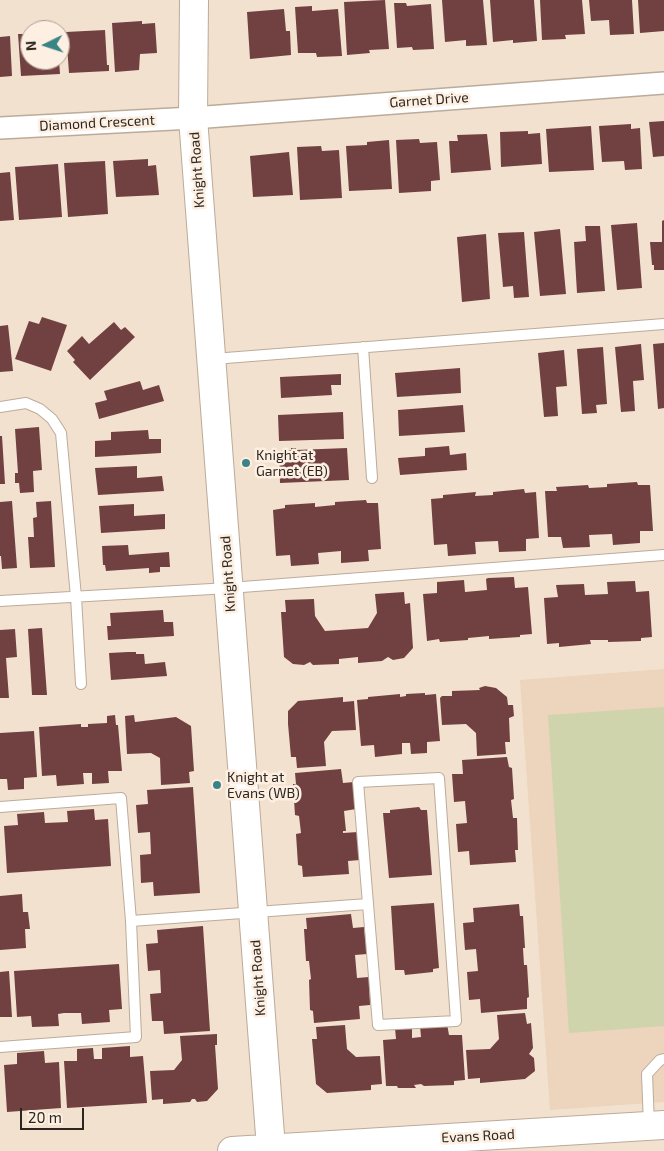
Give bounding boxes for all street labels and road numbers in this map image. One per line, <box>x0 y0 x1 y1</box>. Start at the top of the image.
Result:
street label: Garnet Drive <box>389 89 469 111</box>
street label: Diamond Crescent <box>39 112 155 134</box>
street label: Knight Road <box>186 131 208 209</box>
street label: Knight Road <box>217 535 239 613</box>
street label: Knight Road <box>247 939 269 1017</box>
street label: Evans Road <box>441 1126 515 1146</box>

